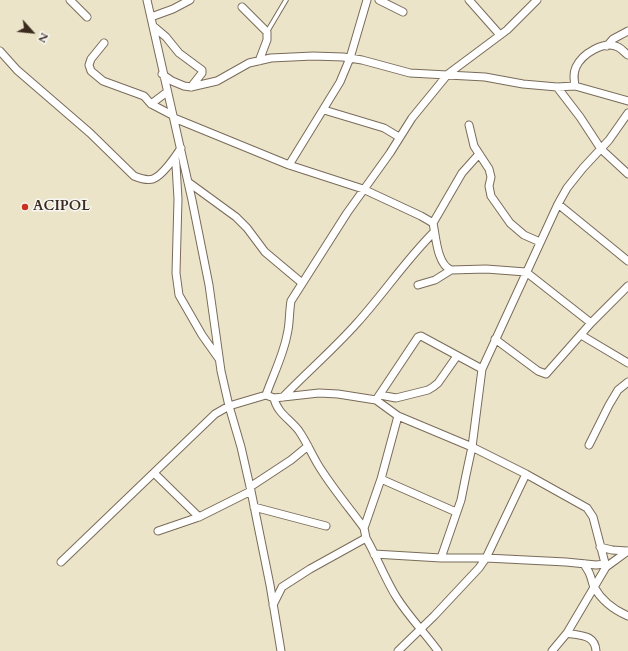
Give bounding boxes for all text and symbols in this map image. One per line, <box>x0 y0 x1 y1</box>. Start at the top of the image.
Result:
north arrow <box>12 12 52 52</box>
text: N <box>34 30 52 45</box>
place label: ACIPOL <box>33 199 90 215</box>
marker: ACIPOL <box>20 202 30 212</box>

